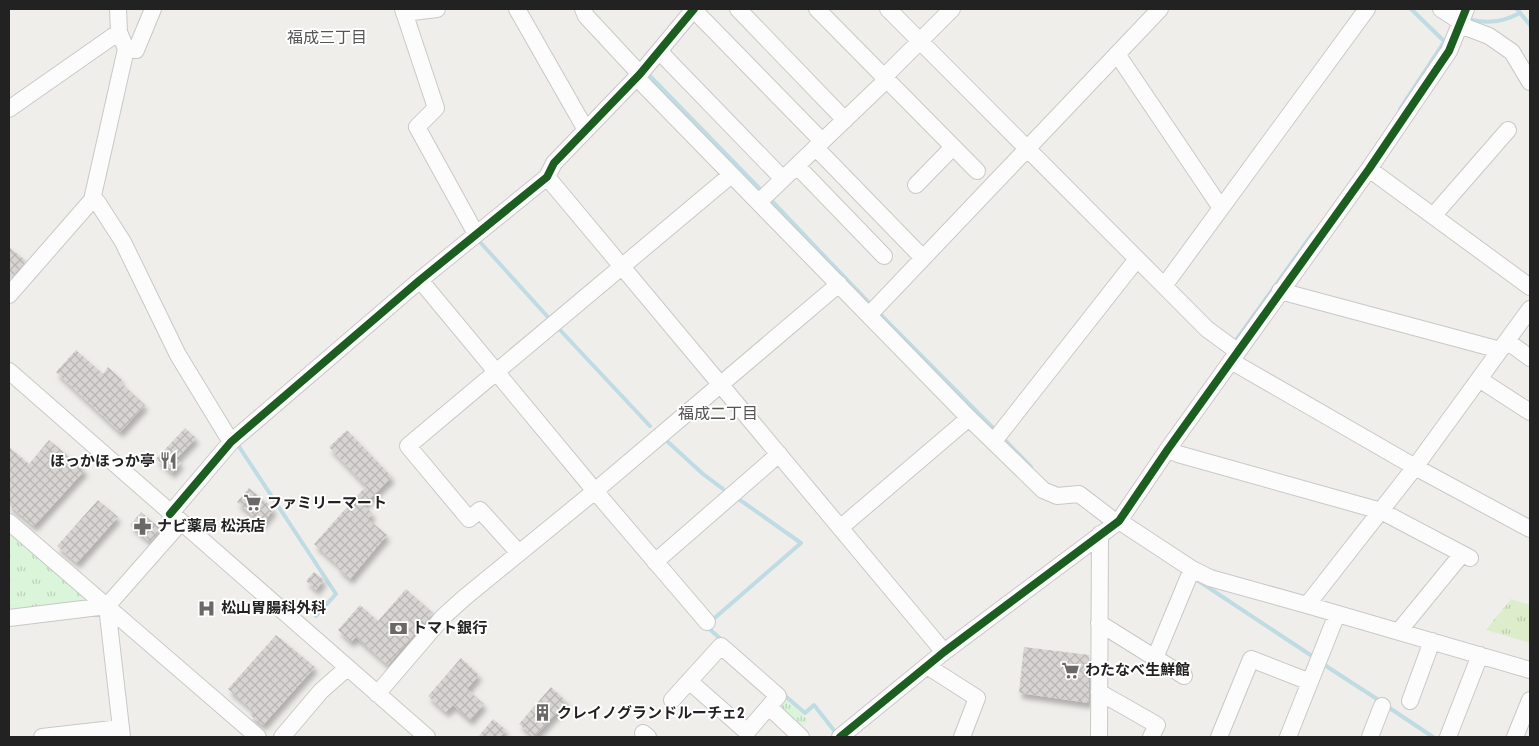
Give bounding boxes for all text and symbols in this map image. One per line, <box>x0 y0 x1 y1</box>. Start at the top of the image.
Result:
district label: 福成三丁目 <box>287 28 367 47</box>
district label: 福成二丁目 <box>678 404 758 423</box>
restaurant icon: ほっかほっか亭 <box>159 451 179 471</box>
place label: ほっかほっか亭 <box>50 452 155 470</box>
supermarket icon: ファミリーマート <box>243 493 263 513</box>
place label: ファミリーマート <box>267 494 387 512</box>
pharmacy icon: ナビ薬局 松浜店 <box>133 516 153 536</box>
place label: ナビ薬局 松浜店 <box>157 517 265 535</box>
hospital icon: 松山胃腸科外科 <box>197 598 217 618</box>
place label: 松山胃腸科外科 <box>221 599 326 617</box>
bank icon: トマト銀行 <box>388 618 408 638</box>
place label: トマト銀行 <box>412 619 487 637</box>
supermarket icon: わたなべ生鮮館 <box>1061 660 1081 680</box>
place label: わたなべ生鮮館 <box>1085 661 1190 679</box>
building icon: クレイノグランドルーチェ2 <box>533 703 553 723</box>
place label: クレイノグランドルーチェ2 <box>557 704 745 722</box>

